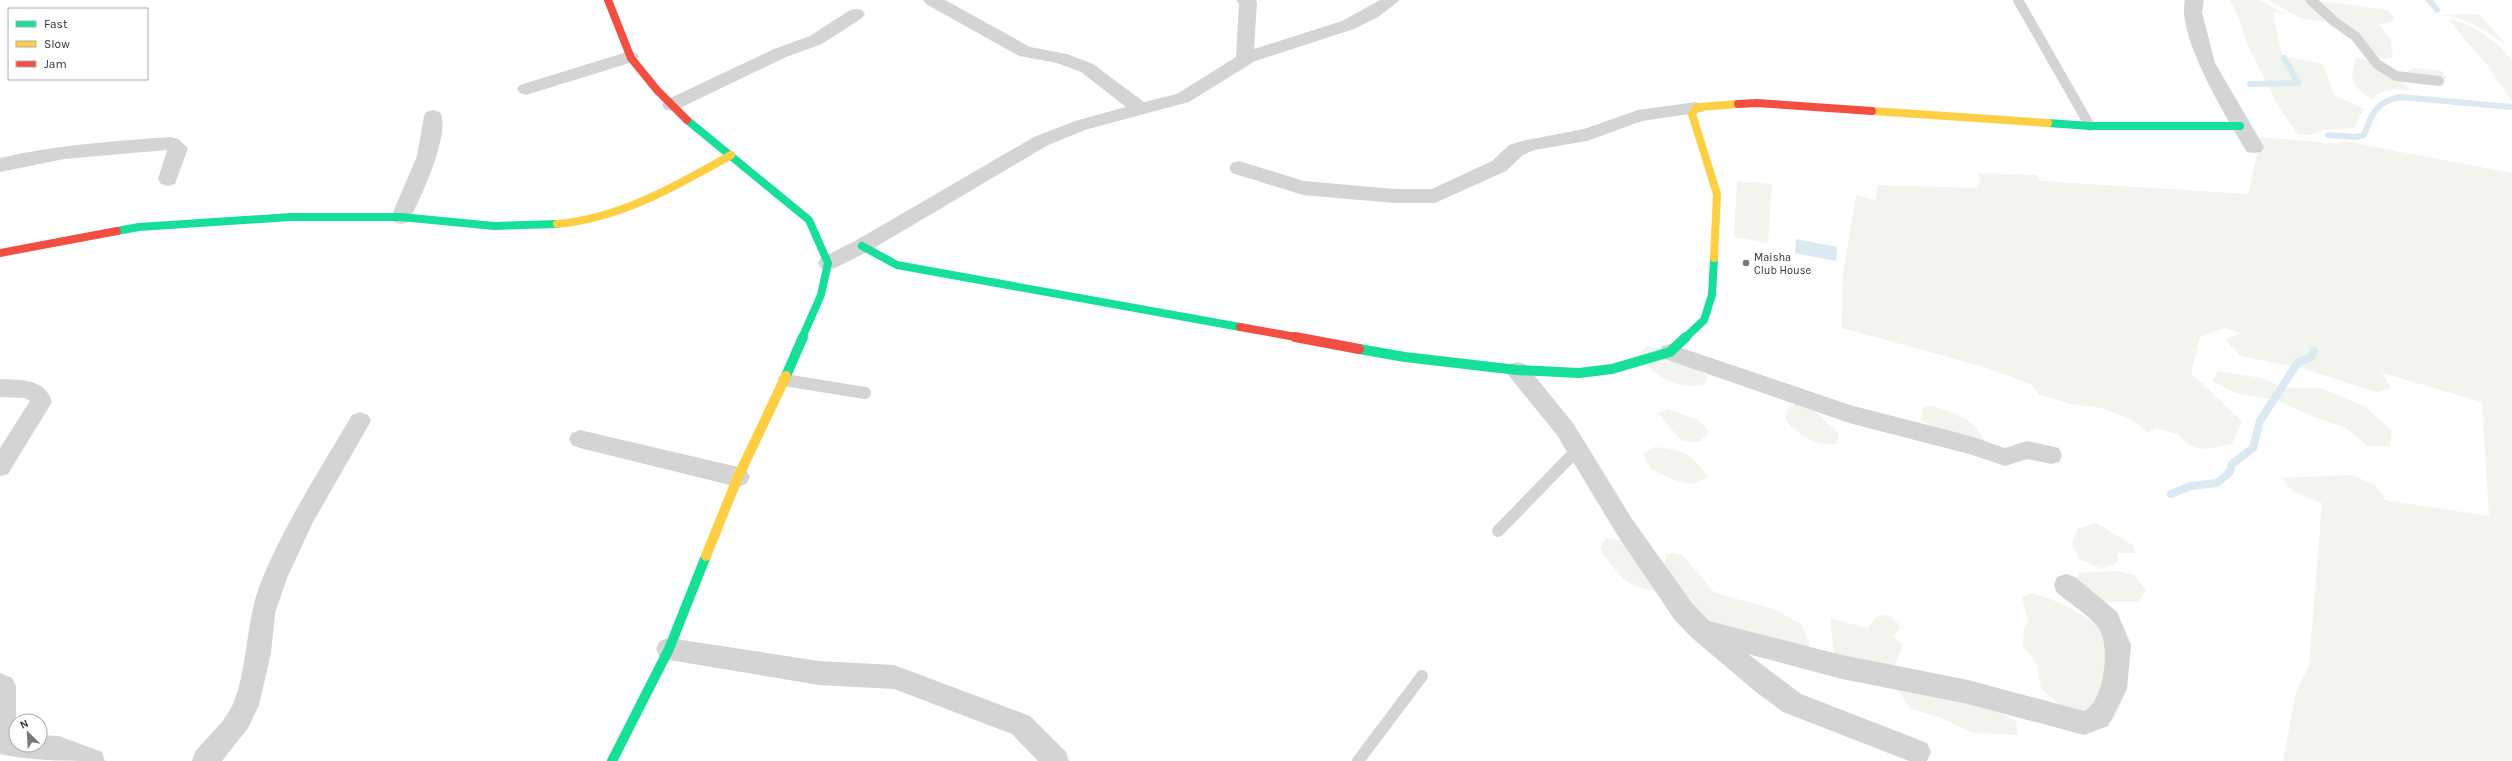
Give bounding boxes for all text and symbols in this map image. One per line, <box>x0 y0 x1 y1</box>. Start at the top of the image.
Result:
legend <box>8 8 148 80</box>
text: Fast <box>44 17 68 31</box>
text: Slow <box>44 37 70 51</box>
text: Jam <box>44 57 67 71</box>
place label: Maisha Club House <box>1754 251 1811 277</box>
marker: Maisha Club House <box>1741 258 1751 268</box>
north arrow <box>8 713 48 753</box>
text: N <box>18 717 30 732</box>

